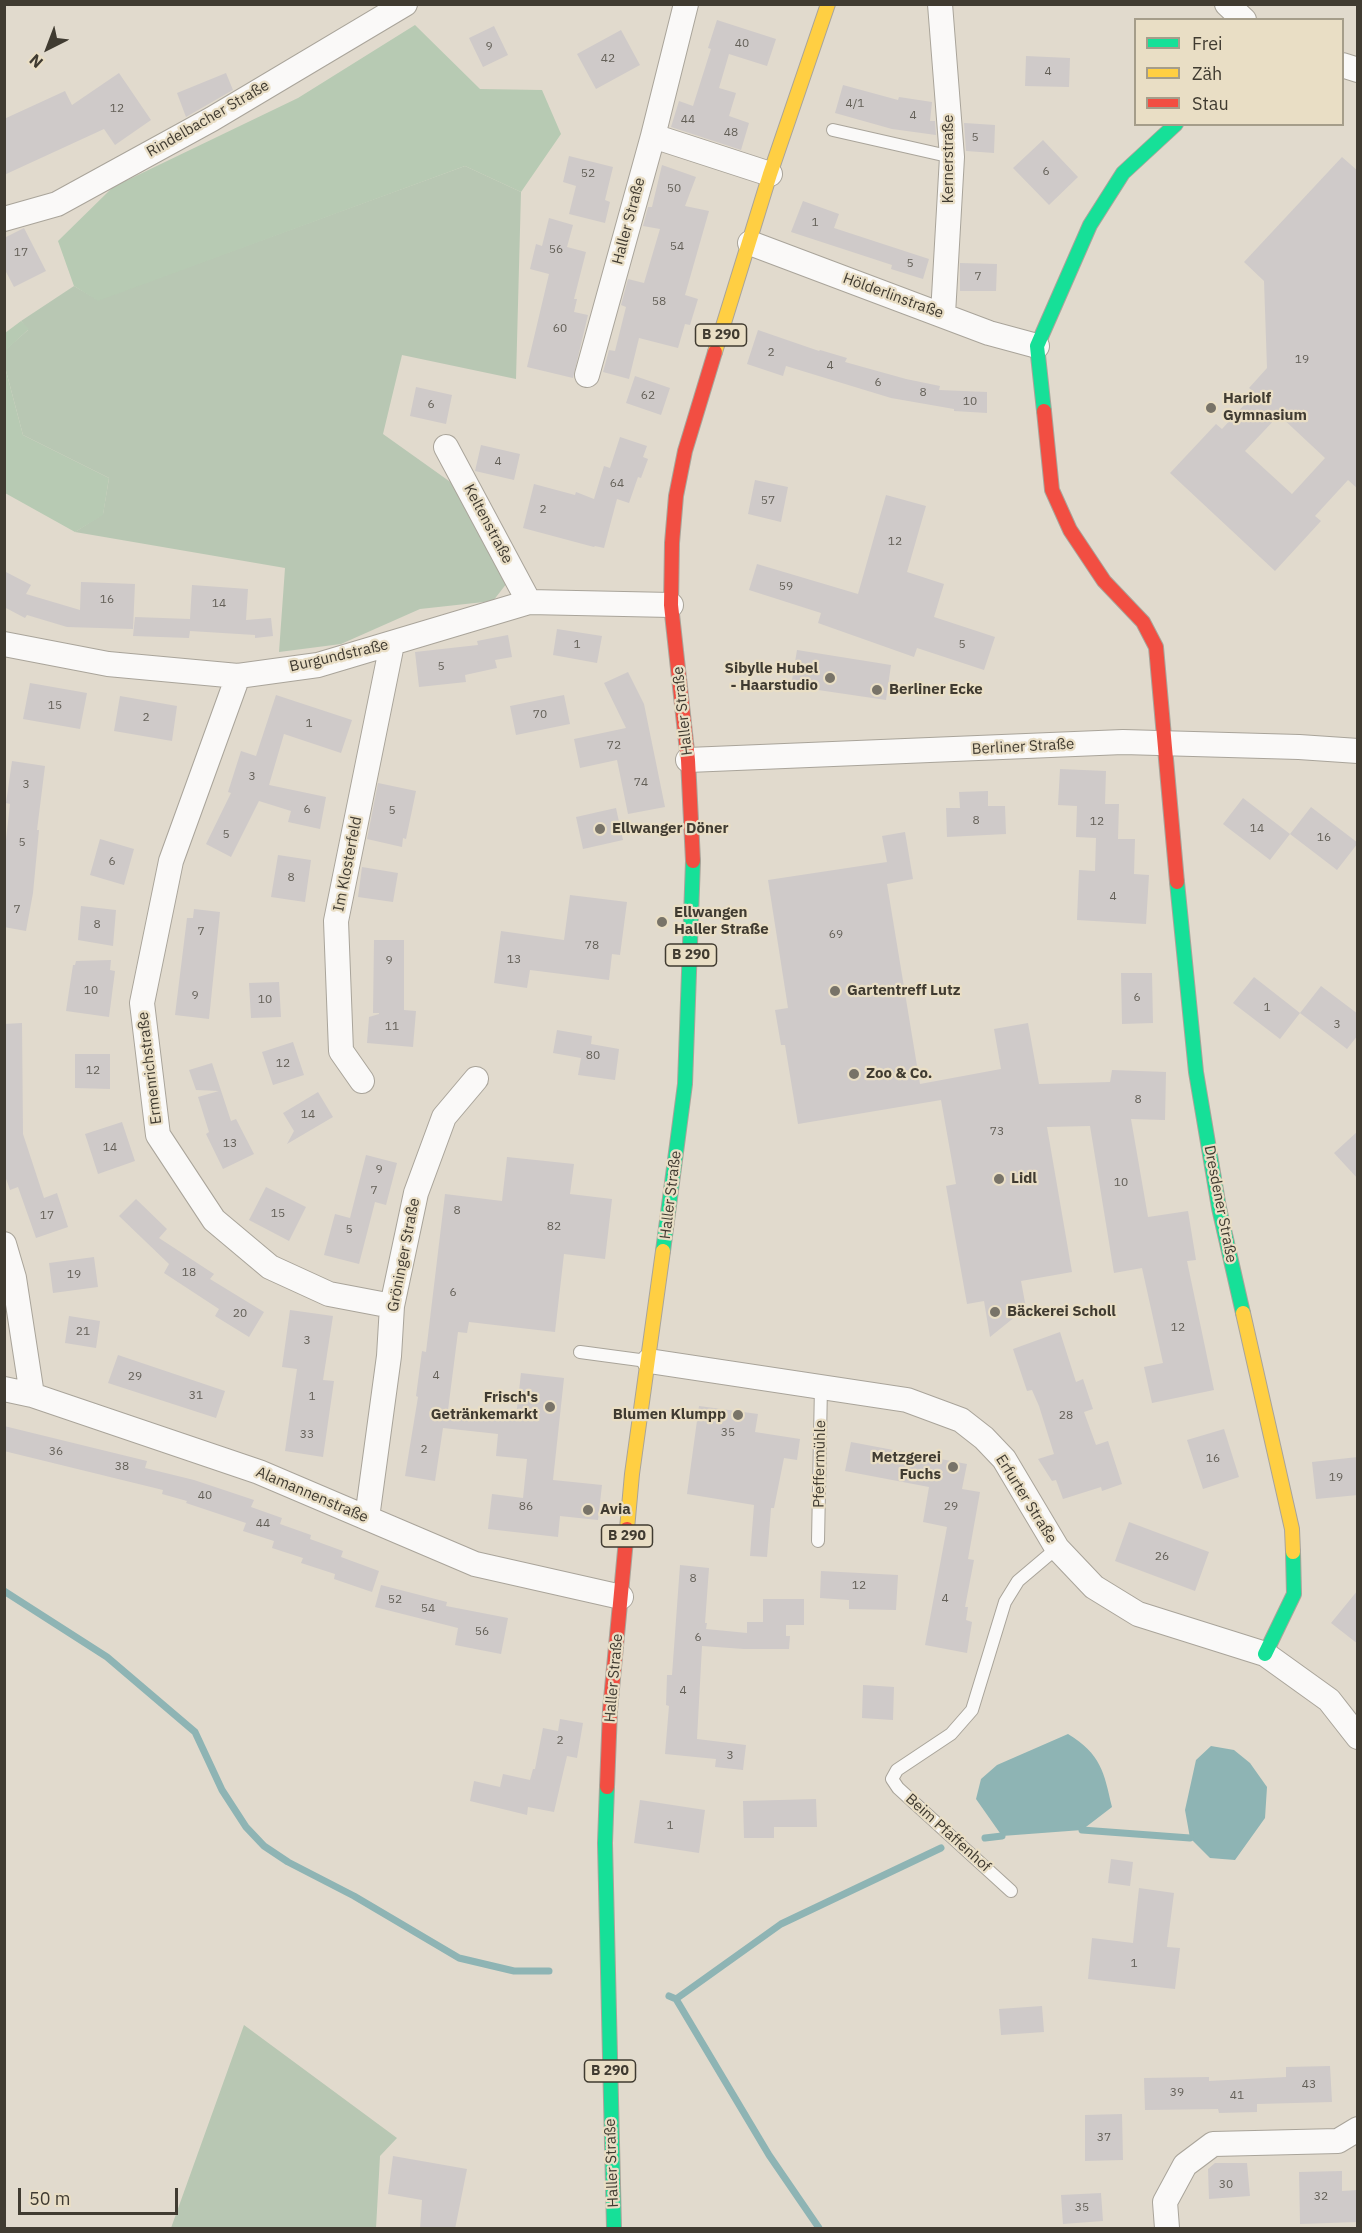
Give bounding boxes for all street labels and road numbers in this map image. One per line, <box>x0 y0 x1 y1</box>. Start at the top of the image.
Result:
street label: Rindelbacher Straße <box>144 77 272 161</box>
street label: Kernerstraße <box>940 115 958 203</box>
street label: Haller Straße <box>609 176 649 266</box>
street label: Hölderlinstraße <box>840 269 946 323</box>
road number: B 290 <box>696 324 746 346</box>
street label: Keltenstraße <box>460 481 516 567</box>
street label: Burgundstraße <box>288 636 390 676</box>
street label: Haller Straße <box>669 666 697 756</box>
street label: Berliner Straße <box>971 735 1075 759</box>
street label: Im Klosterfeld <box>330 815 366 913</box>
road number: B 290 <box>666 944 716 966</box>
street label: Ermenrichstraße <box>134 1011 166 1125</box>
street label: Dresdener Straße <box>1200 1144 1240 1264</box>
street label: Haller Straße <box>657 1150 685 1240</box>
street label: Gröninger Straße <box>384 1197 424 1313</box>
street label: Pfeffermühle <box>810 1420 830 1508</box>
street label: Erfurter Straße <box>992 1451 1060 1547</box>
street label: Alamannenstraße <box>253 1463 371 1527</box>
road number: B 290 <box>602 1525 652 1547</box>
street label: Haller Straße <box>601 1633 627 1723</box>
street label: Beim Pfaffenhof <box>902 1790 994 1876</box>
road number: B 290 <box>584 2060 636 2082</box>
street label: Haller Straße <box>601 2118 623 2208</box>

